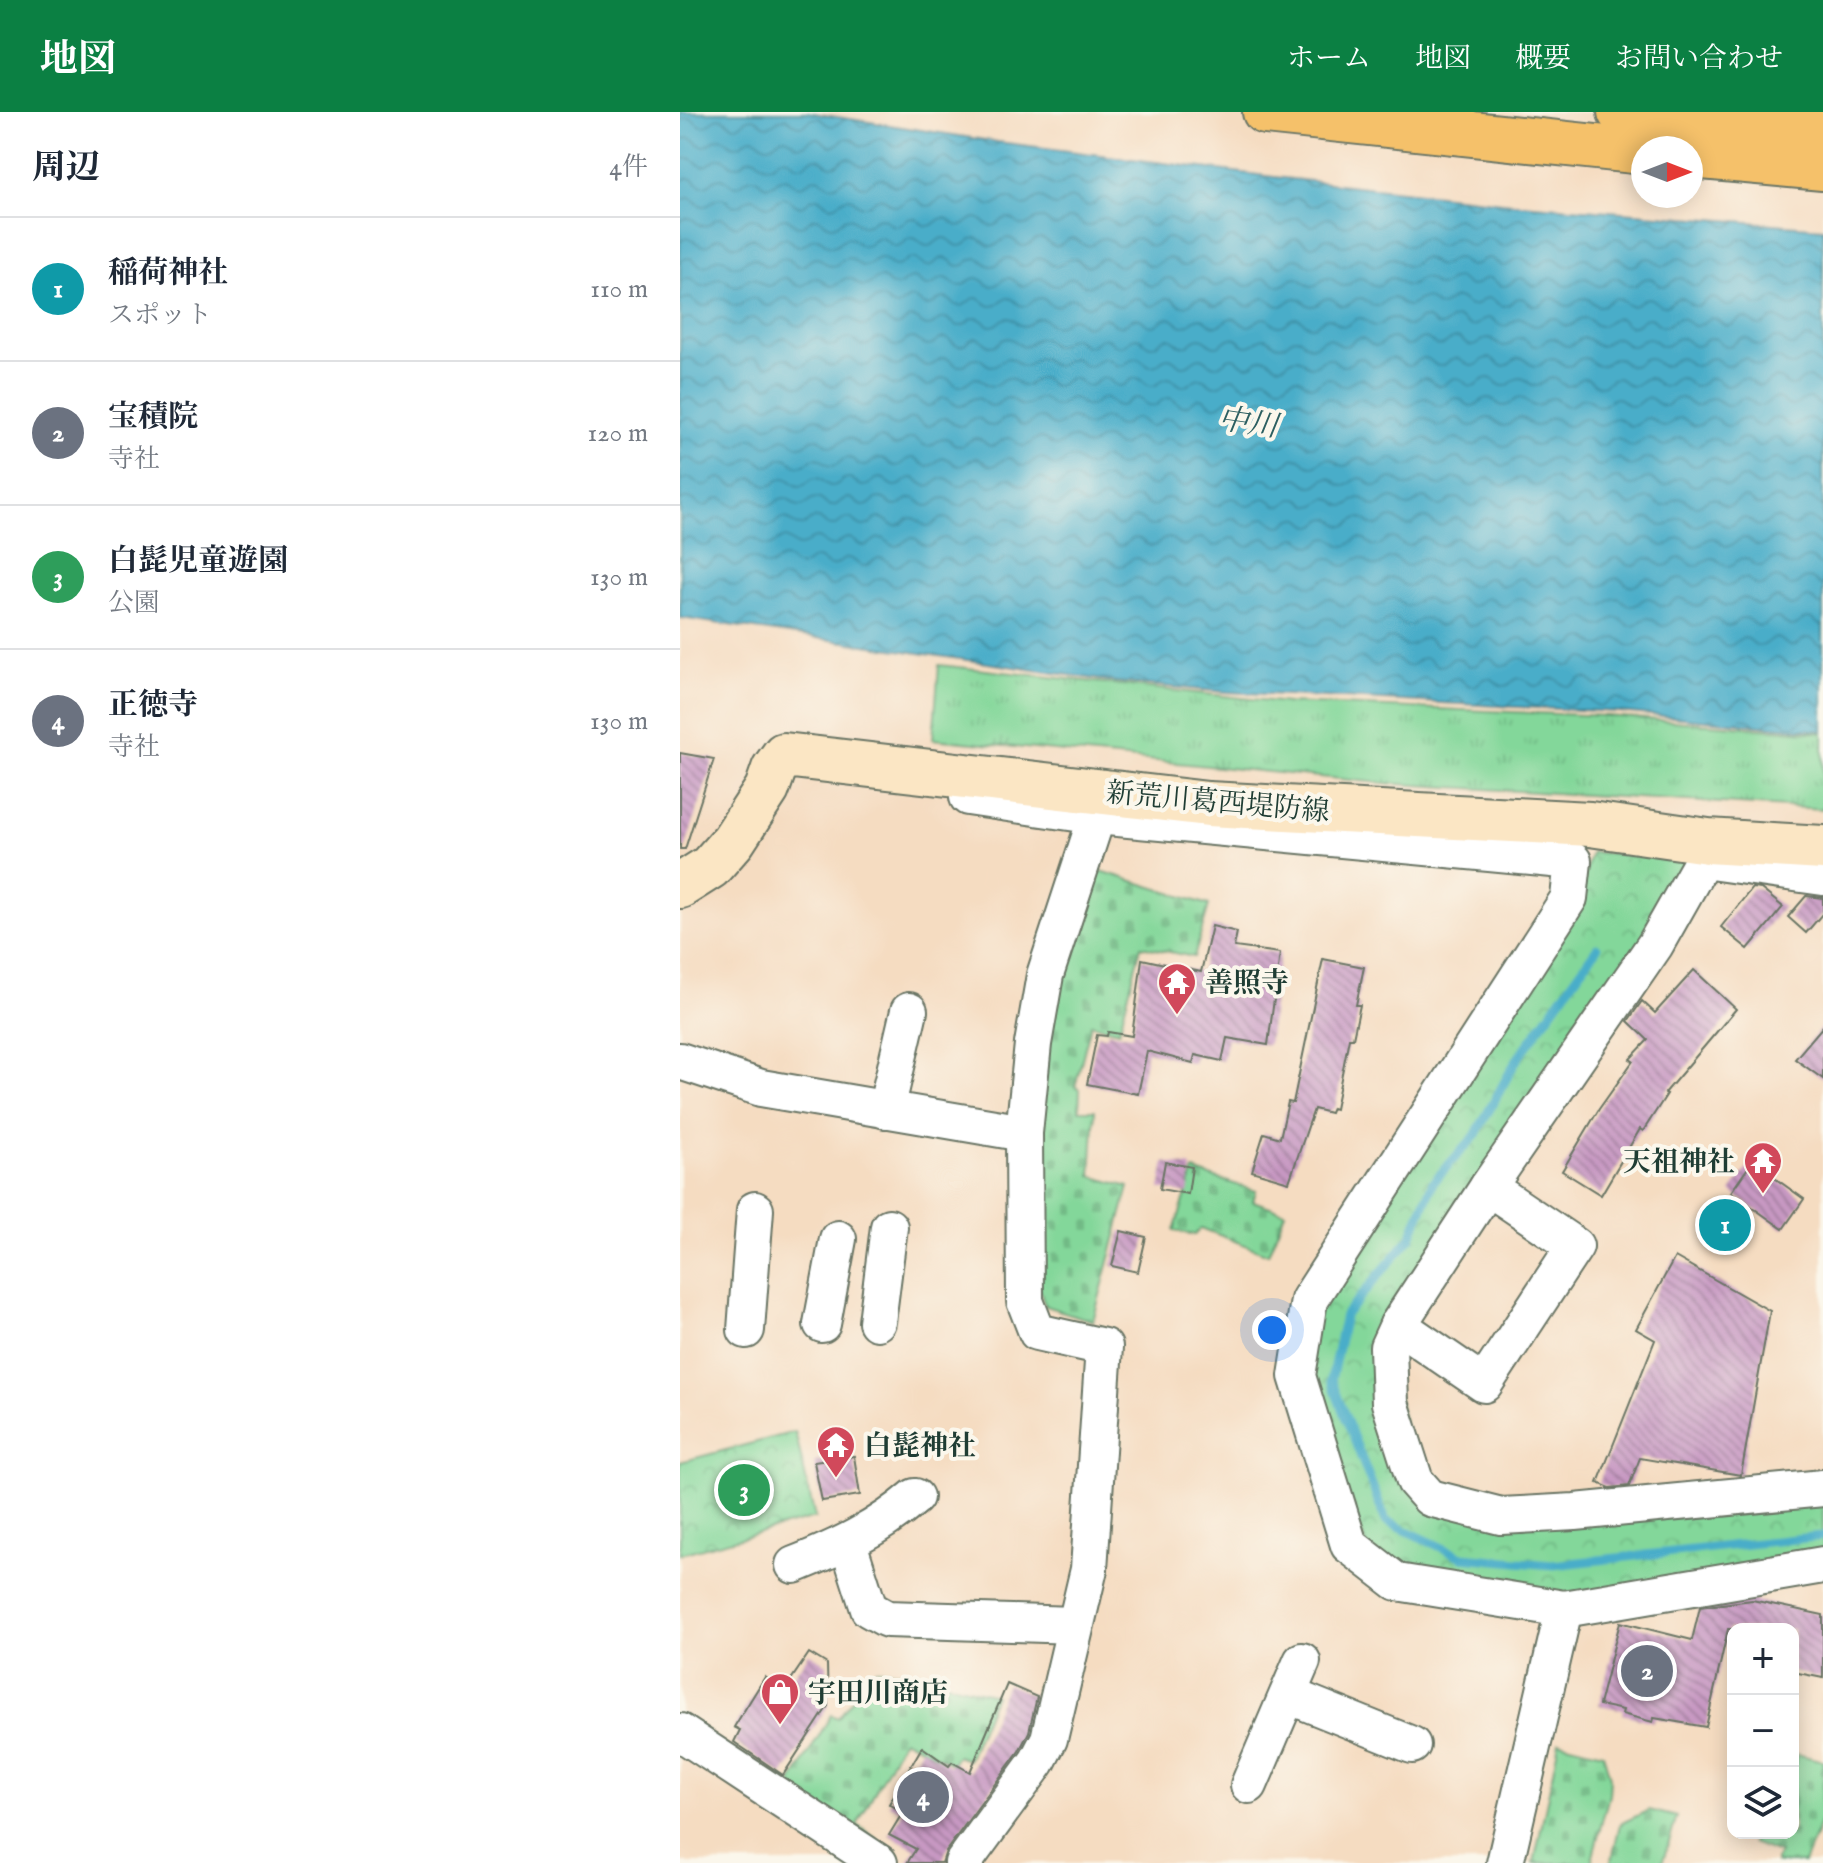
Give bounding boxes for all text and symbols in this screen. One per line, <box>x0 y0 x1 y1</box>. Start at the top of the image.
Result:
text: 地図 <box>40 37 116 85</box>
text: ホーム <box>1287 42 1371 77</box>
text: 地図 <box>1415 42 1471 77</box>
text: 概要 <box>1515 42 1571 77</box>
text: お問い合わせ <box>1615 42 1783 77</box>
north arrow <box>1631 136 1703 208</box>
text: 周辺 <box>32 147 100 190</box>
text: 4件 <box>609 151 648 184</box>
text: 稲荷神社 <box>108 255 228 293</box>
text: 1 <box>53 273 63 306</box>
text: 110 m <box>590 273 648 306</box>
text: スポット <box>108 299 212 332</box>
text: 宝積院 <box>108 399 198 437</box>
water label: 中川 <box>1215 401 1283 447</box>
text: 2 <box>52 417 64 450</box>
text: 120 m <box>588 417 648 450</box>
text: 寺社 <box>108 443 160 476</box>
text: 白髭児童遊園 <box>108 543 288 581</box>
text: 3 <box>53 561 63 594</box>
text: 130 m <box>590 561 648 594</box>
text: 公園 <box>108 587 160 620</box>
text: 正徳寺 <box>108 687 198 725</box>
text: 4 <box>52 705 64 738</box>
text: 130 m <box>590 705 648 738</box>
text: 寺社 <box>108 731 160 764</box>
street label: 新荒川葛西堤防線 <box>1105 776 1331 831</box>
temple icon: 善照寺 <box>1156 961 1198 1016</box>
place label: 善照寺 <box>1205 967 1289 1002</box>
temple icon: 天祖神社 <box>1742 1140 1784 1195</box>
place label: 天祖神社 <box>1623 1146 1735 1181</box>
pin: 1 <box>1699 1195 1751 1255</box>
your location <box>1252 1310 1292 1350</box>
temple icon: 白髭神社 <box>815 1424 857 1479</box>
place label: 白髭神社 <box>864 1430 976 1465</box>
pin: 3 <box>718 1460 770 1520</box>
map controls <box>1727 1623 1799 1839</box>
button: + <box>1727 1623 1799 1695</box>
pin: 2 <box>1621 1641 1673 1701</box>
shop icon: 宇田川商店 <box>759 1671 801 1726</box>
place label: 宇田川商店 <box>808 1677 948 1712</box>
button: − <box>1727 1695 1799 1767</box>
pin: 4 <box>897 1767 949 1827</box>
button: layers <box>1727 1767 1799 1839</box>

